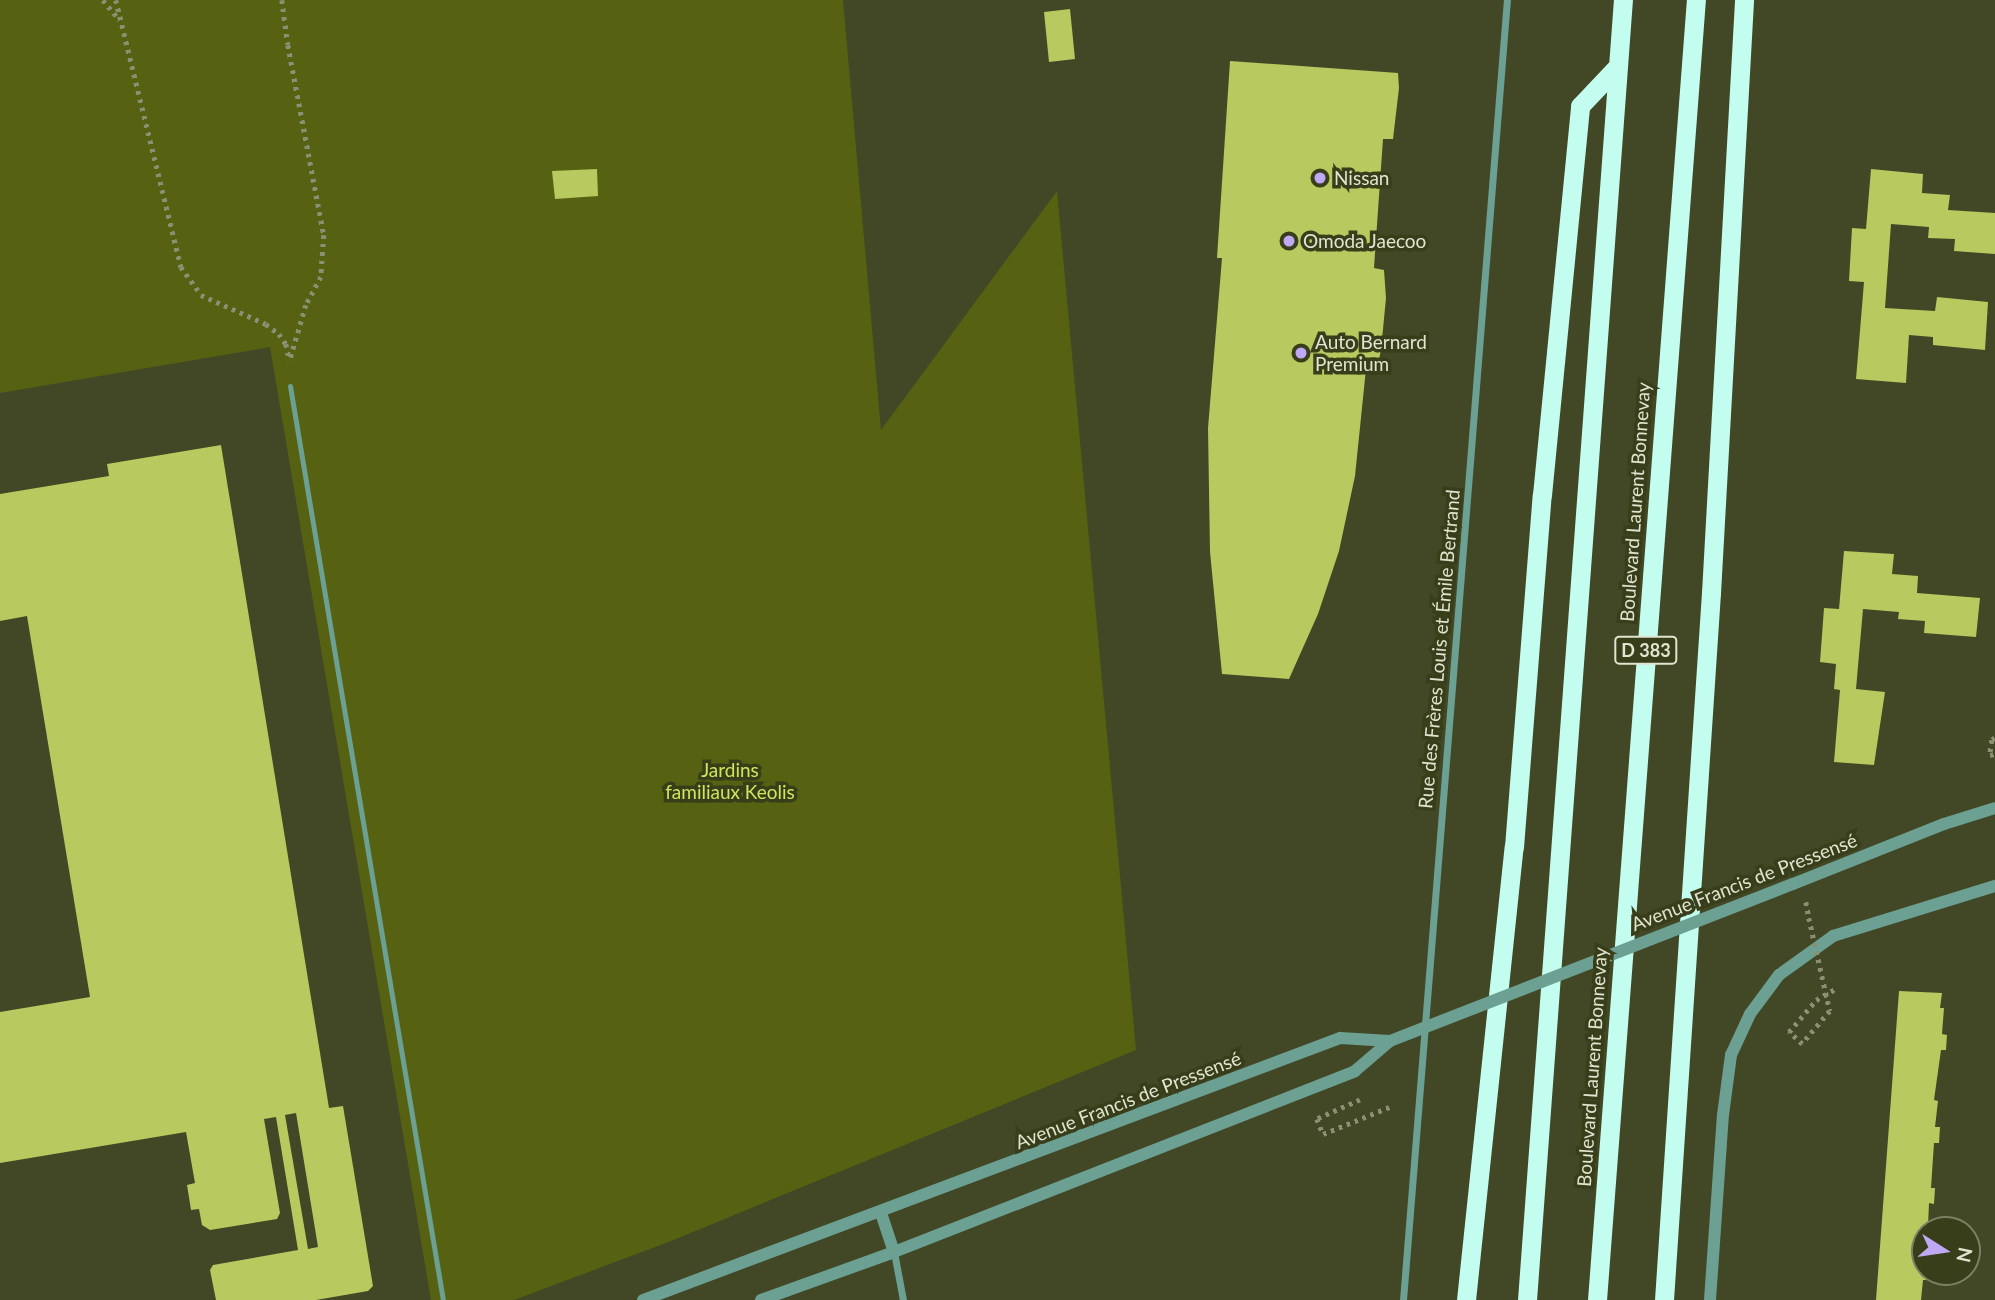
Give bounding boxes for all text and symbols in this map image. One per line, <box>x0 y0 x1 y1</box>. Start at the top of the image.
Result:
place label: Nissan <box>1334 167 1389 189</box>
marker: Nissan <box>1312 170 1328 186</box>
place label: Omoda Jaecoo <box>1303 230 1427 252</box>
marker: Omoda Jaecoo <box>1281 233 1297 249</box>
place label: Auto Bernard Premium <box>1315 331 1427 375</box>
marker: Auto Bernard Premium <box>1293 345 1309 361</box>
street label: Boulevard Laurent Bonnevay <box>1615 382 1655 622</box>
street label: Rue des Frères Louis et Émile Bertrand <box>1414 488 1464 810</box>
road number: D 383 <box>1613 636 1679 664</box>
park label: Jardins familiaux Keolis <box>665 759 795 803</box>
street label: Avenue Francis de Pressensé <box>1628 828 1860 936</box>
street label: Boulevard Laurent Bonnevay <box>1572 947 1612 1187</box>
street label: Avenue Francis de Pressensé <box>1012 1046 1244 1154</box>
north arrow <box>1911 1216 1981 1286</box>
text: N <box>1952 1245 1978 1265</box>

